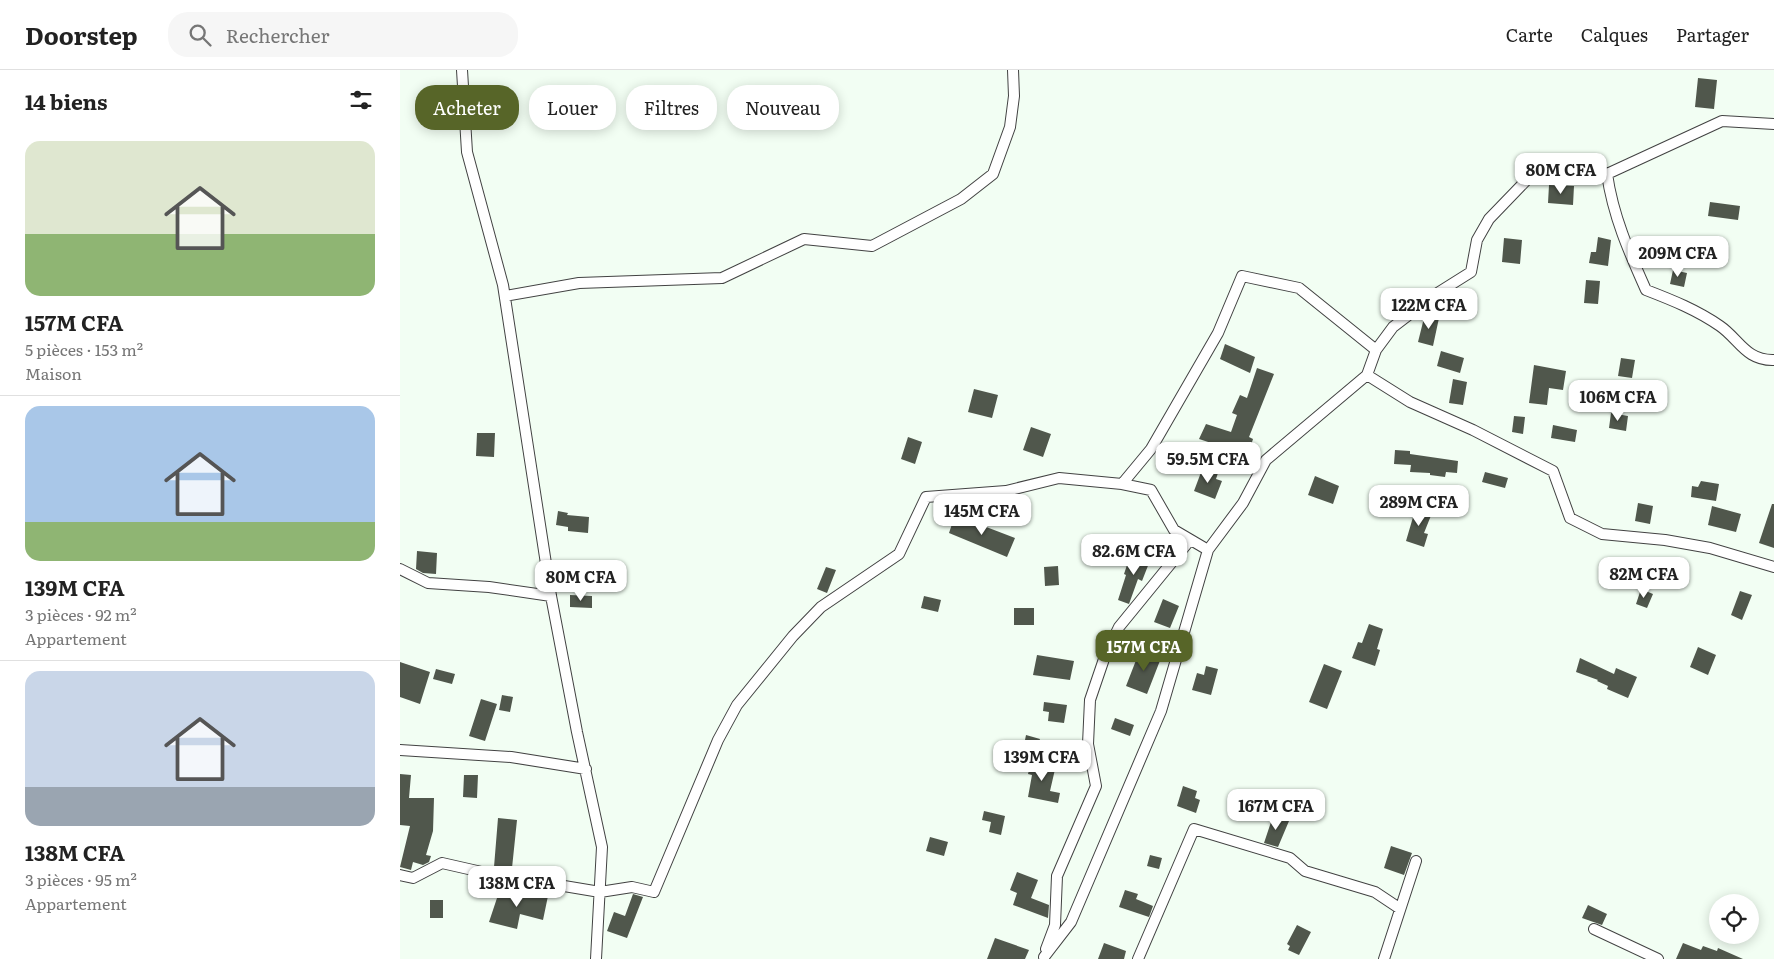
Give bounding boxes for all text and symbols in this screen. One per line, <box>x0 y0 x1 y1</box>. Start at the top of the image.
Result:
search box <box>168 12 518 57</box>
text: Doorstep <box>25 17 138 52</box>
icon: search <box>186 21 214 49</box>
text: Rechercher <box>226 21 330 49</box>
text: Carte <box>1506 21 1553 48</box>
text: Calques <box>1581 21 1648 48</box>
text: Partager <box>1676 21 1749 48</box>
text: 14 biens <box>25 85 108 116</box>
chip: Acheter <box>415 85 519 130</box>
chip: Louer <box>529 85 616 130</box>
chip: Filtres <box>626 85 717 130</box>
chip: Nouveau <box>727 85 839 130</box>
icon: filters <box>347 86 375 114</box>
pin: 80M CFA <box>1515 152 1607 195</box>
text: 80M CFA <box>1526 157 1596 181</box>
icon: home <box>155 173 245 263</box>
pin: 209M CFA <box>1626 236 1730 278</box>
text: 209M CFA <box>1639 240 1717 264</box>
pin: 122M CFA <box>1377 288 1481 330</box>
text: 122M CFA <box>1392 292 1466 316</box>
text: 157M CFA <box>25 306 123 337</box>
text: 5 pièces · 153 m² <box>25 337 143 361</box>
text: Maison <box>25 361 82 385</box>
pin: 106M CFA <box>1566 380 1670 422</box>
text: 106M CFA <box>1580 384 1657 408</box>
icon: home <box>155 439 245 529</box>
pin: 59.5M CFA <box>1151 442 1265 484</box>
text: 59.5M CFA <box>1167 446 1249 470</box>
pin: 289M CFA <box>1367 484 1471 527</box>
text: 289M CFA <box>1380 489 1458 513</box>
pin: 145M CFA <box>930 494 1034 536</box>
text: 145M CFA <box>944 498 1020 522</box>
pin: 82.6M CFA <box>1077 534 1191 576</box>
text: 82.6M CFA <box>1092 538 1176 562</box>
pin: 82M CFA <box>1598 556 1690 599</box>
pin: 80M CFA <box>535 560 627 602</box>
text: 82M CFA <box>1609 561 1679 585</box>
text: 80M CFA <box>546 564 616 588</box>
text: 139M CFA <box>25 571 125 602</box>
text: 3 pièces · 92 m² <box>25 602 137 626</box>
text: Appartement <box>25 626 127 650</box>
pin: 157M CFA <box>1092 630 1196 672</box>
text: 157M CFA <box>1107 634 1181 658</box>
icon: home <box>155 704 245 794</box>
pin: 139M CFA <box>990 740 1094 782</box>
text: 139M CFA <box>1004 744 1080 768</box>
pin: 167M CFA <box>1224 788 1328 831</box>
text: 167M CFA <box>1238 793 1314 817</box>
text: 138M CFA <box>25 836 125 867</box>
pin: 138M CFA <box>465 866 569 908</box>
text: 3 pièces · 95 m² <box>25 867 137 891</box>
text: 138M CFA <box>479 870 555 894</box>
text: Appartement <box>25 891 127 915</box>
map controls <box>1709 894 1759 944</box>
button: locate <box>1709 894 1759 944</box>

